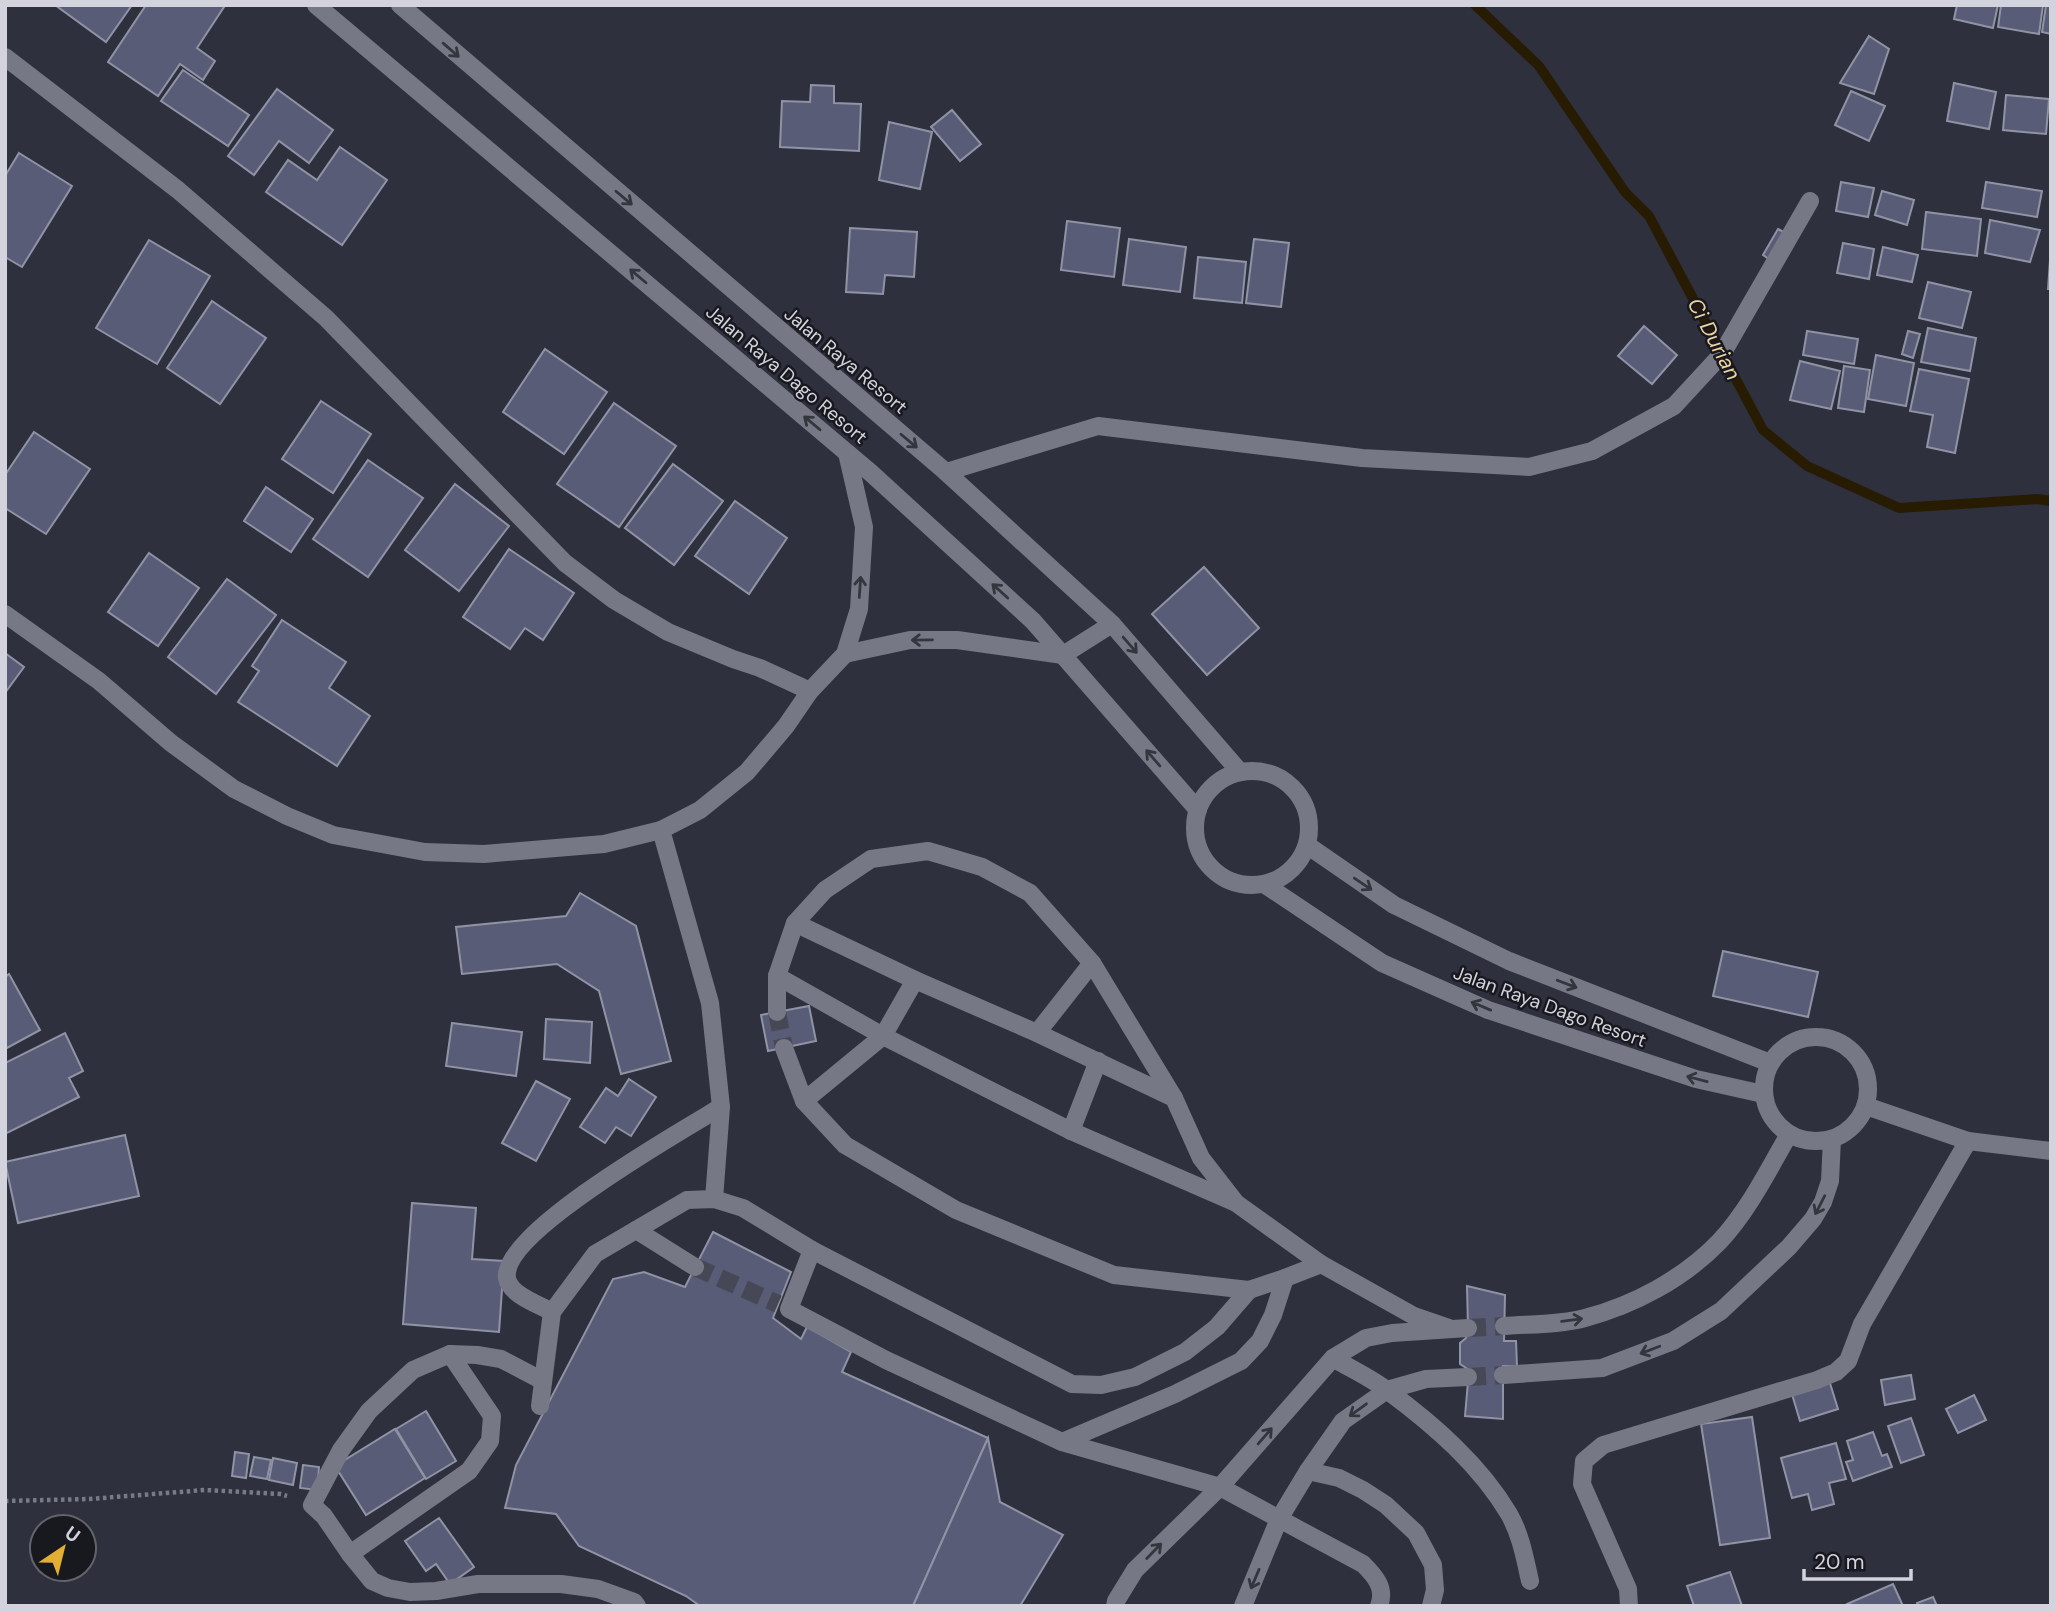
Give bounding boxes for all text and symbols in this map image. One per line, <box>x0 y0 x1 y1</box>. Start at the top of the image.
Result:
one-way arrow <box>442 42 460 58</box>
one-way arrow <box>614 190 632 206</box>
one-way arrow <box>629 268 647 284</box>
water label: Ci Durian <box>1681 293 1747 385</box>
street label: Jalan Raya Dago Resort <box>701 299 873 449</box>
street label: Jalan Raya Resort <box>779 301 913 419</box>
one-way arrow <box>803 415 821 431</box>
one-way arrow <box>900 433 918 449</box>
one-way arrow <box>854 577 867 599</box>
one-way arrow <box>992 582 1009 599</box>
one-way arrow <box>911 633 934 647</box>
one-way arrow <box>1122 636 1138 654</box>
one-way arrow <box>1145 750 1161 768</box>
one-way arrow <box>1353 877 1372 891</box>
street label: Jalan Raya Dago Resort <box>1450 960 1650 1053</box>
one-way arrow <box>1555 978 1577 991</box>
one-way arrow <box>1471 999 1493 1012</box>
one-way arrow <box>1686 1072 1709 1085</box>
one-way arrow <box>1812 1194 1826 1215</box>
one-way arrow <box>1560 1314 1583 1327</box>
one-way arrow <box>1639 1345 1661 1357</box>
one-way arrow <box>1349 1402 1368 1417</box>
one-way arrow <box>1257 1427 1273 1445</box>
north arrow <box>28 1513 98 1583</box>
text: U <box>60 1521 85 1548</box>
scale bar <box>1804 1538 1911 1582</box>
one-way arrow <box>1145 1542 1162 1559</box>
text: 20 m <box>1814 1548 1865 1576</box>
one-way arrow <box>1248 1567 1261 1589</box>

